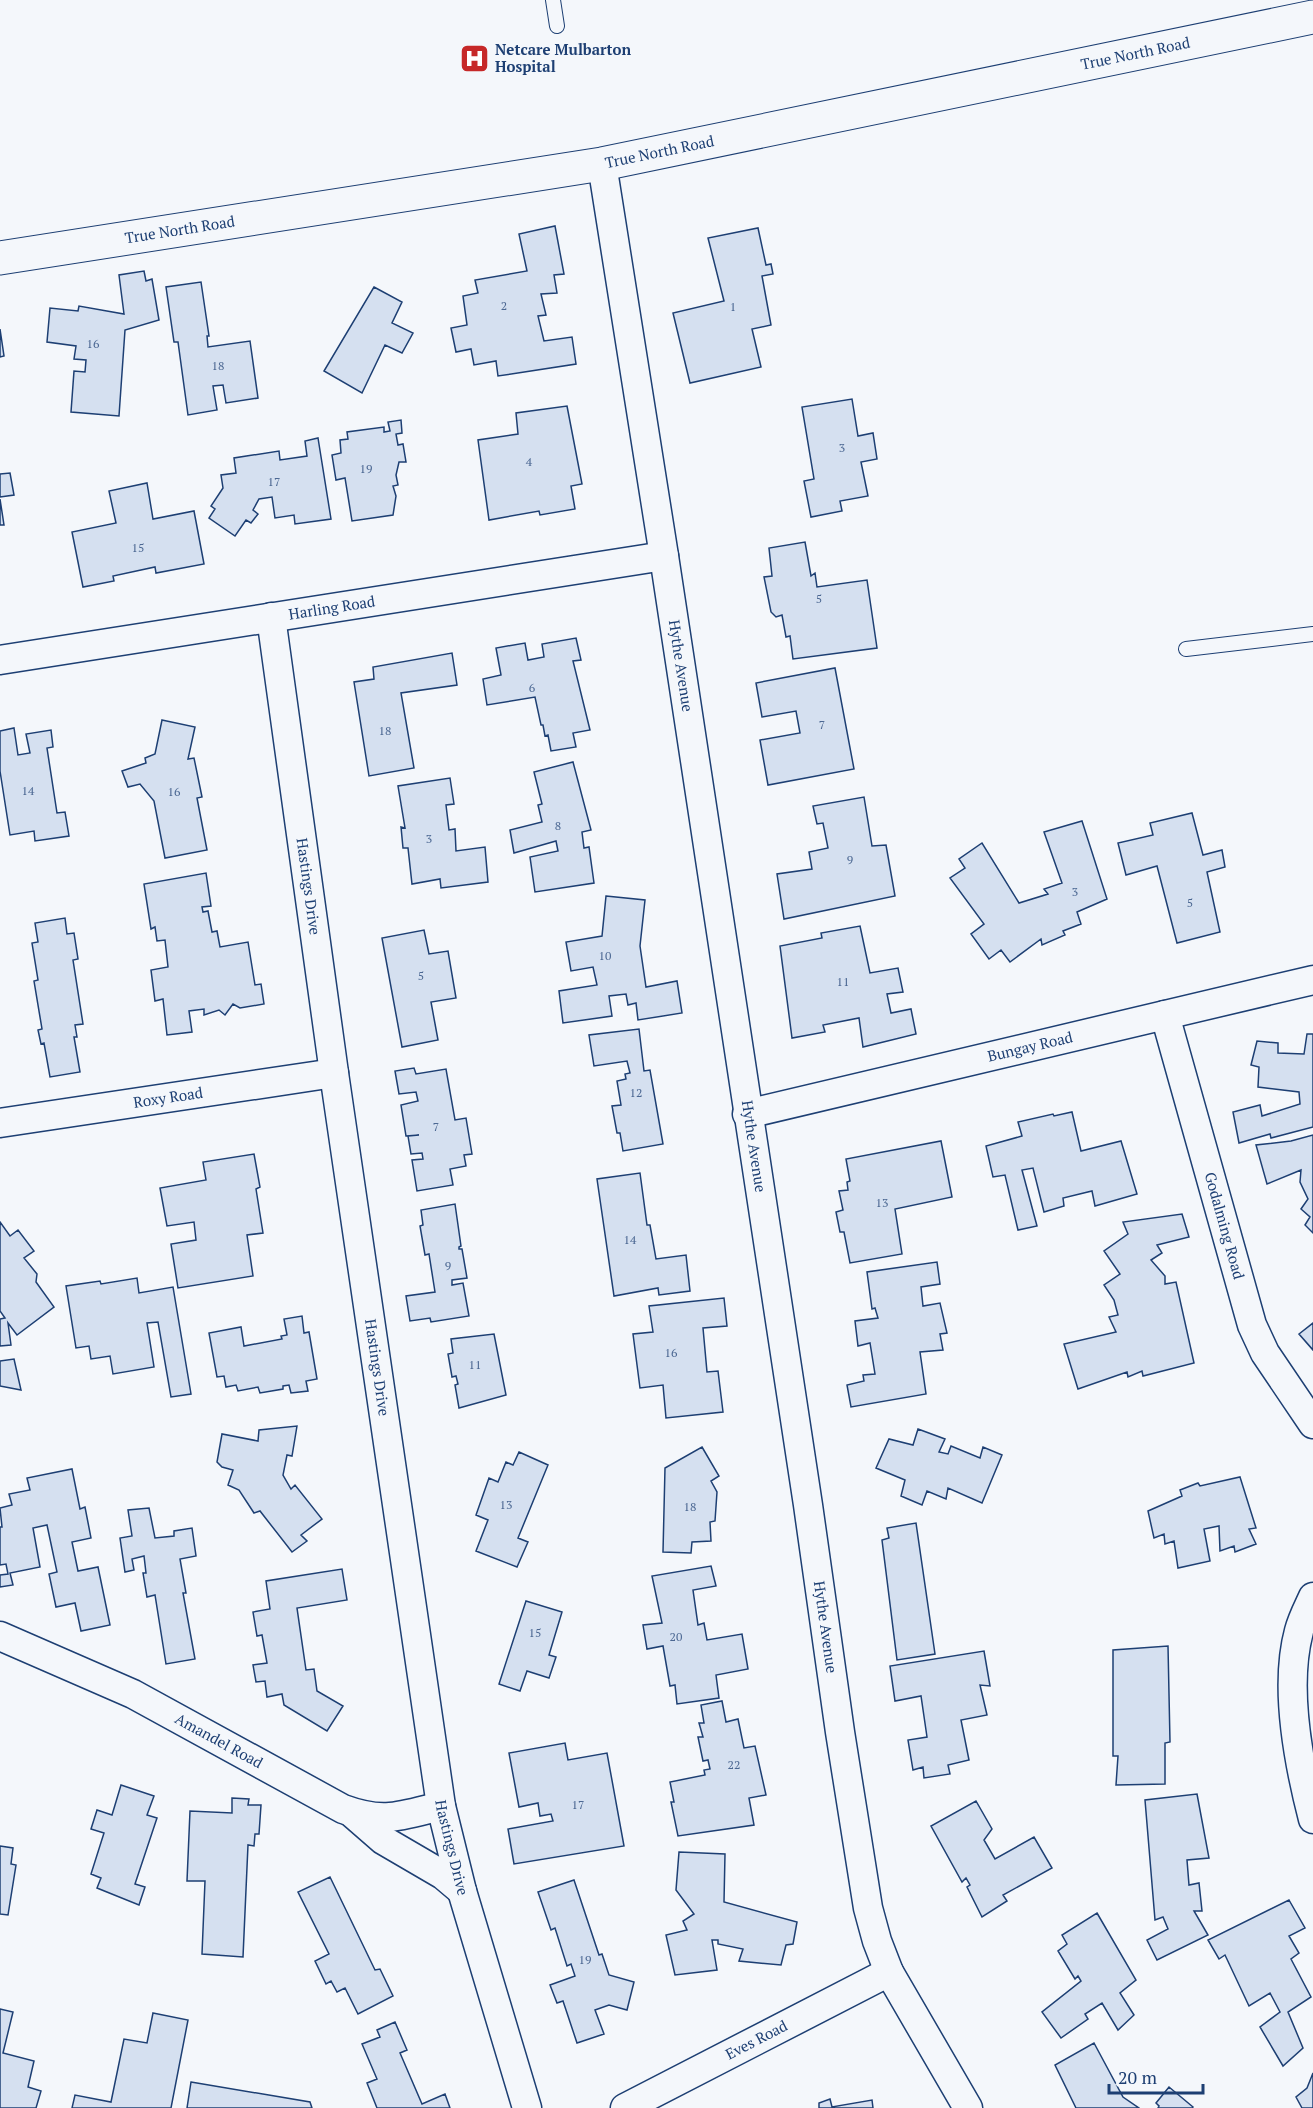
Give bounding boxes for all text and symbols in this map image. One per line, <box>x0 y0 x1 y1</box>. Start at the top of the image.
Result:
street label: True North Road <box>1079 32 1192 74</box>
place label: Netcare Mulbarton Hospital <box>495 39 631 76</box>
hospital icon: Netcare Mulbarton Hospital <box>458 43 490 75</box>
street label: True North Road <box>603 130 716 172</box>
street label: True North Road <box>123 210 236 247</box>
house number: 2 <box>501 298 507 313</box>
house number: 1 <box>730 299 736 314</box>
house number: 16 <box>87 336 100 351</box>
house number: 18 <box>212 358 224 373</box>
house number: 3 <box>839 440 845 455</box>
house number: 4 <box>526 454 533 469</box>
house number: 19 <box>360 461 372 476</box>
house number: 17 <box>268 474 280 489</box>
house number: 15 <box>132 540 144 555</box>
street label: Harling Road <box>287 590 376 624</box>
house number: 5 <box>816 591 822 606</box>
street label: Hythe Avenue <box>665 618 699 713</box>
house number: 6 <box>529 680 536 695</box>
house number: 7 <box>819 717 825 732</box>
house number: 18 <box>379 723 391 738</box>
house number: 14 <box>22 783 35 798</box>
house number: 16 <box>168 784 181 799</box>
house number: 8 <box>555 818 561 833</box>
house number: 3 <box>426 831 432 846</box>
street label: Hastings Drive <box>293 836 326 936</box>
house number: 9 <box>847 852 853 867</box>
house number: 3 <box>1072 884 1078 899</box>
house number: 5 <box>1187 895 1193 910</box>
house number: 10 <box>599 948 611 963</box>
house number: 5 <box>418 968 424 983</box>
house number: 11 <box>837 974 849 989</box>
street label: Bungay Road <box>985 1026 1075 1066</box>
street label: Roxy Road <box>132 1082 204 1112</box>
house number: 12 <box>630 1085 642 1100</box>
street label: Hythe Avenue <box>738 1099 771 1194</box>
house number: 7 <box>433 1119 439 1134</box>
street label: Godalming Road <box>1201 1170 1250 1281</box>
house number: 13 <box>876 1195 888 1210</box>
house number: 14 <box>624 1232 637 1247</box>
house number: 9 <box>445 1258 451 1273</box>
street label: Hastings Drive <box>361 1318 395 1417</box>
house number: 16 <box>665 1345 678 1360</box>
house number: 11 <box>469 1357 481 1372</box>
house number: 13 <box>500 1497 512 1512</box>
house number: 18 <box>684 1499 696 1514</box>
street label: Hythe Avenue <box>810 1579 843 1674</box>
house number: 15 <box>529 1625 541 1640</box>
house number: 20 <box>670 1629 682 1644</box>
street label: Amandel Road <box>172 1708 267 1772</box>
house number: 22 <box>728 1757 740 1772</box>
house number: 17 <box>572 1797 584 1812</box>
street label: Hastings Drive <box>431 1798 474 1898</box>
house number: 19 <box>579 1952 591 1967</box>
street label: Eves Road <box>722 2015 791 2064</box>
scale bar <box>1109 2057 1204 2095</box>
text: 20 m <box>1118 2065 1158 2089</box>

